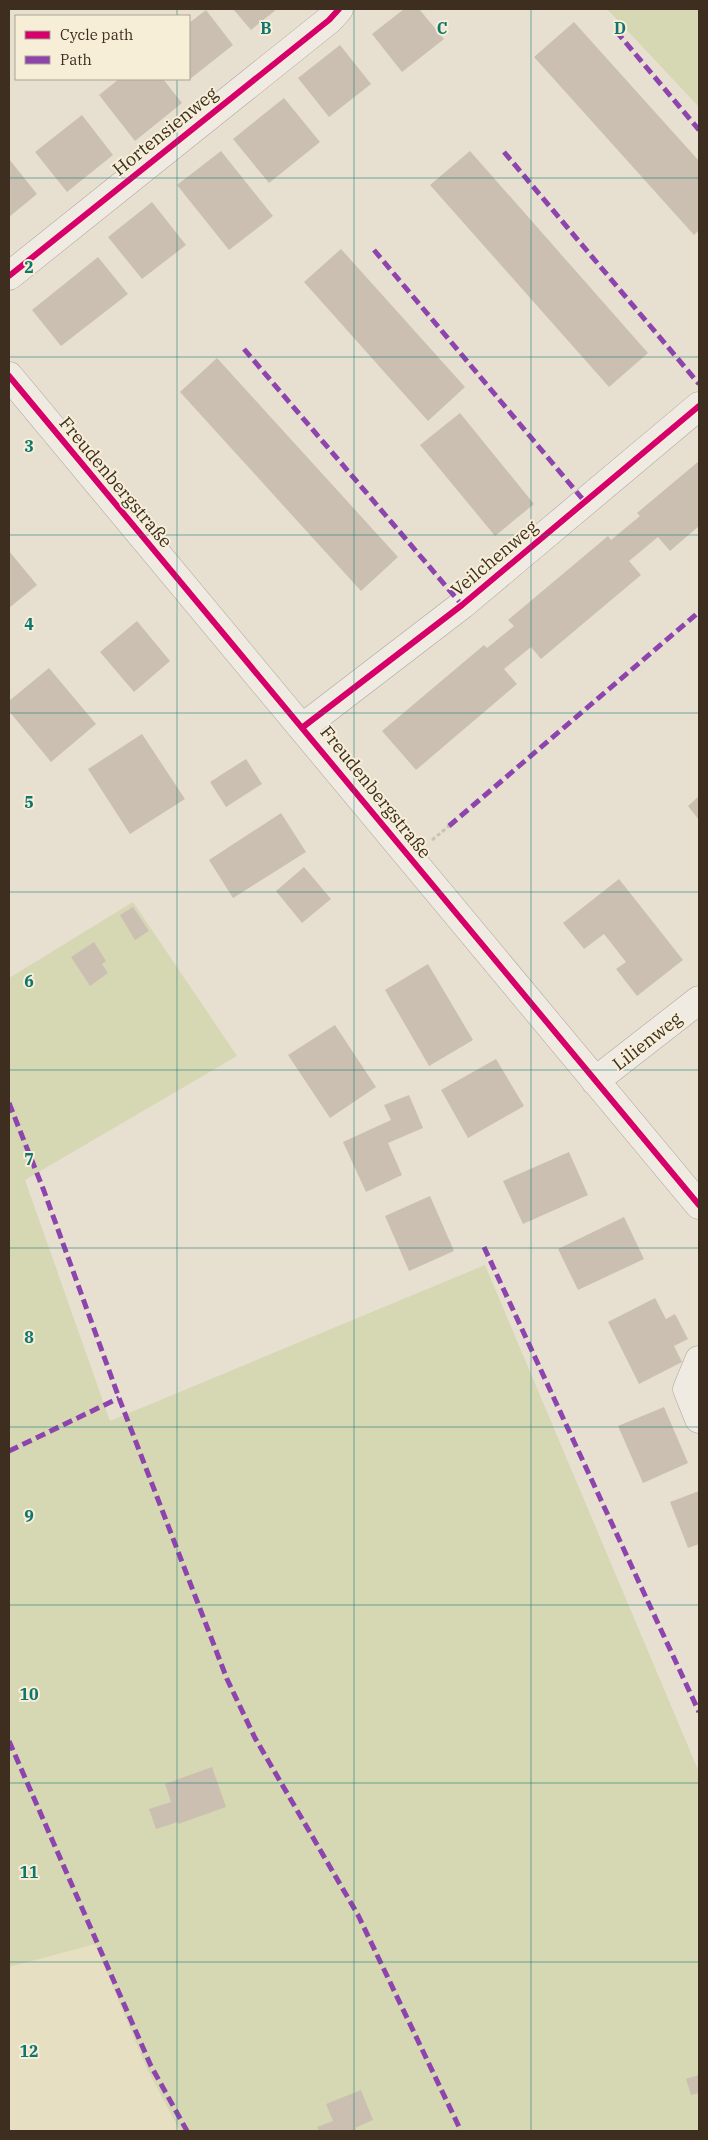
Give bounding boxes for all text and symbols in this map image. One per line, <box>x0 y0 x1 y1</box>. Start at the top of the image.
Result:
legend <box>15 15 190 80</box>
text: B <box>260 18 272 38</box>
text: C <box>437 18 447 38</box>
text: D <box>614 18 626 38</box>
text: Cycle path <box>60 25 133 44</box>
text: Path <box>60 50 92 69</box>
street label: Hortensienweg <box>108 81 222 180</box>
text: 2 <box>24 257 34 277</box>
street label: Freudenbergstraße <box>54 412 178 552</box>
text: 3 <box>24 436 34 456</box>
street label: Veilchenweg <box>446 515 542 601</box>
text: 4 <box>24 614 34 634</box>
street label: Freudenbergstraße <box>315 721 437 863</box>
text: 5 <box>24 792 34 812</box>
text: 6 <box>24 971 34 991</box>
street label: Lilienweg <box>608 1007 686 1075</box>
text: 7 <box>24 1149 34 1169</box>
text: 8 <box>24 1327 34 1347</box>
text: 9 <box>24 1506 34 1526</box>
text: 10 <box>19 1684 39 1704</box>
text: 11 <box>19 1862 39 1882</box>
text: 12 <box>19 2041 39 2061</box>

